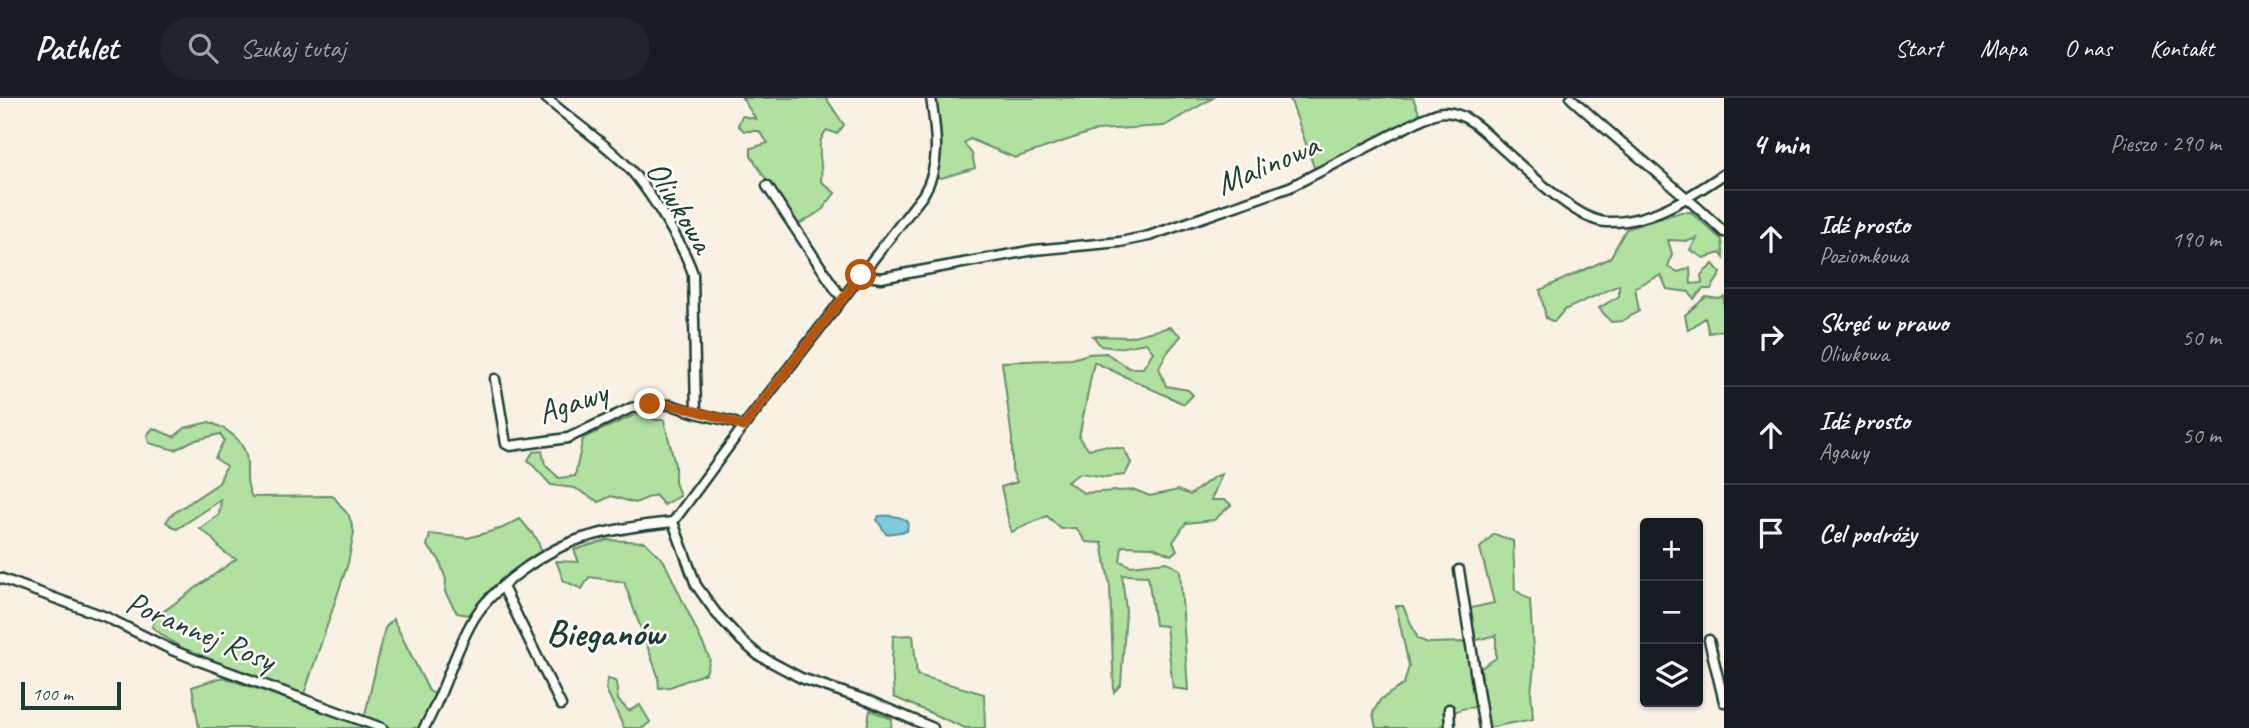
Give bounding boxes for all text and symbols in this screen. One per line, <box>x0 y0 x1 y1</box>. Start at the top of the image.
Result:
search box <box>160 17 650 80</box>
text: Pathlet <box>35 27 118 69</box>
icon: search <box>184 29 222 67</box>
text: Szukaj tutaj <box>240 32 346 65</box>
text: Start <box>1895 33 1942 63</box>
text: Mapa <box>1980 33 2027 63</box>
text: O nas <box>2065 33 2112 63</box>
text: Kontakt <box>2150 33 2214 63</box>
street label: Malinowa <box>1210 123 1328 204</box>
text: 4 min <box>1752 125 1809 163</box>
text: Pieszo · 290 m <box>2110 129 2221 158</box>
street label: Oliwkowa <box>636 153 725 262</box>
text: Idź prosto <box>1819 208 1910 241</box>
icon: ahead <box>1752 220 1790 258</box>
text: 190 m <box>2172 225 2221 254</box>
text: Poziomkowa <box>1819 241 1908 270</box>
route start <box>845 259 876 290</box>
text: Skręć w prawo <box>1819 306 1948 339</box>
icon: right <box>1752 318 1790 356</box>
text: 50 m <box>2182 323 2221 352</box>
text: Oliwkowa <box>1819 339 1889 368</box>
street label: Agawy <box>532 370 615 433</box>
route end <box>634 388 665 419</box>
text: Idź prosto <box>1819 404 1910 437</box>
icon: ahead <box>1752 416 1790 454</box>
text: 50 m <box>2182 421 2221 450</box>
text: Agawy <box>1819 437 1869 466</box>
icon: arrive <box>1752 514 1790 552</box>
text: Cel podróży <box>1819 517 1917 550</box>
map controls <box>1640 518 1703 707</box>
button: + <box>1640 518 1703 581</box>
street label: Porannej Rosy <box>120 581 284 682</box>
button: − <box>1640 581 1703 644</box>
district label: Bieganów <box>546 609 668 656</box>
button: layers <box>1640 644 1703 707</box>
scale bar <box>21 679 121 711</box>
text: 100 m <box>32 682 73 706</box>

